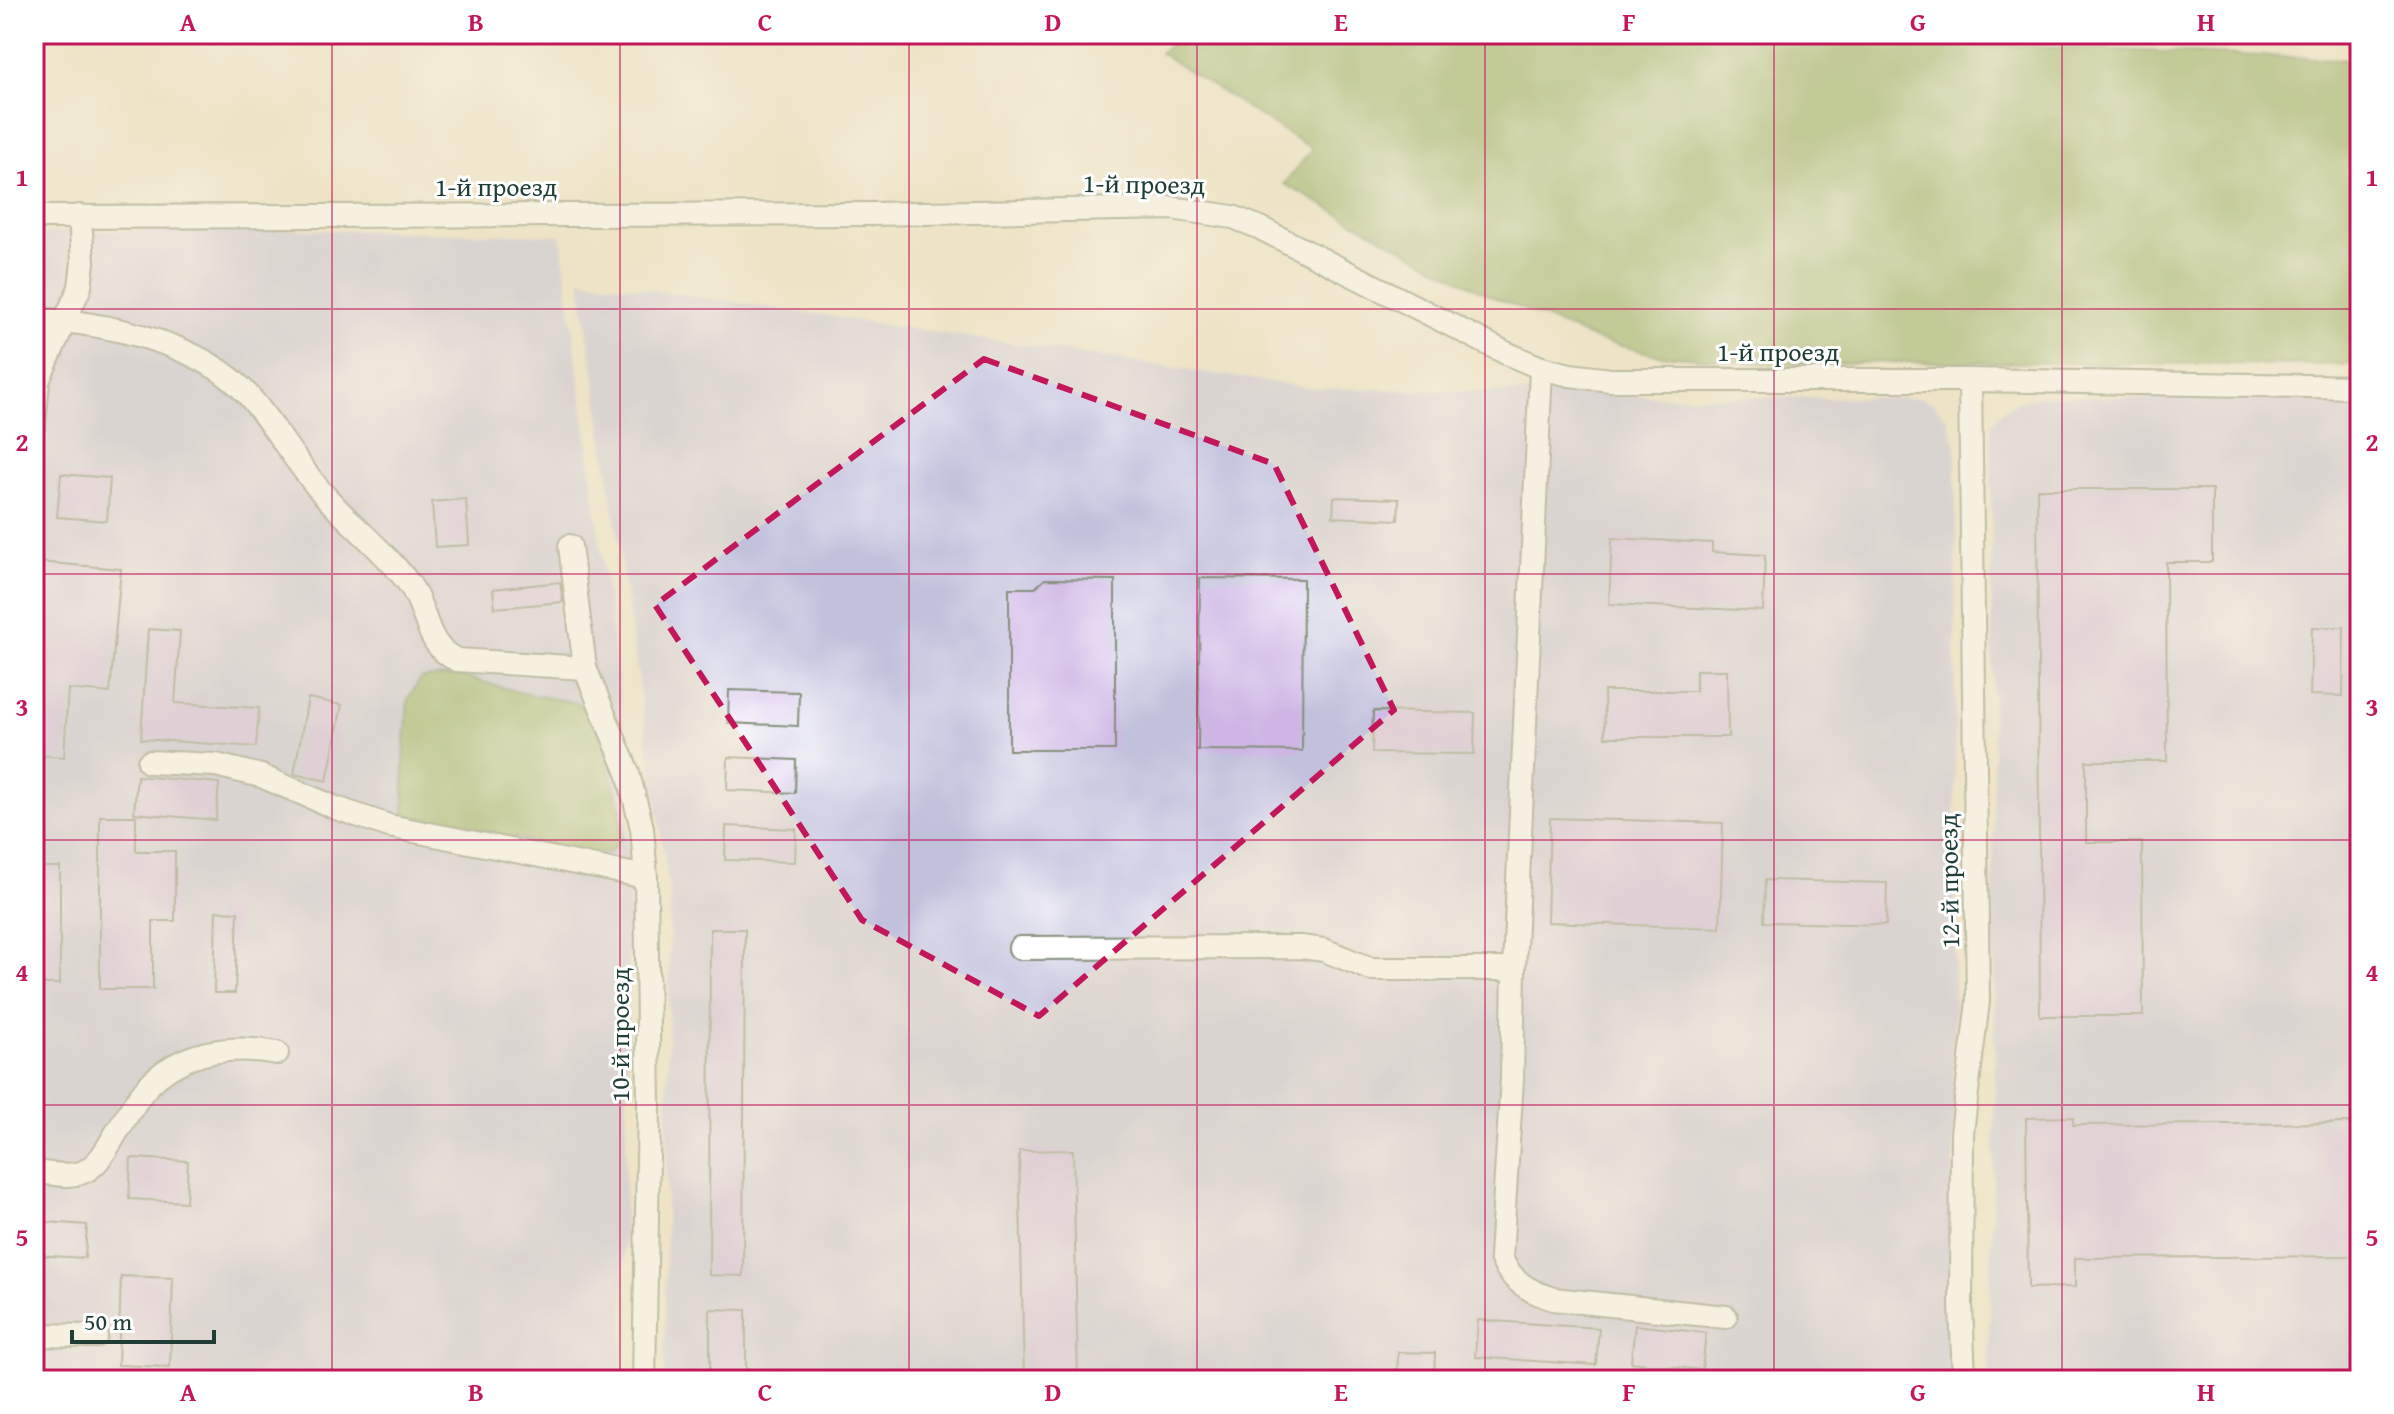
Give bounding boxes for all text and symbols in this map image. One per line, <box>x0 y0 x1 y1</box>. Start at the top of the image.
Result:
text: A <box>180 2 197 41</box>
text: B <box>468 2 484 41</box>
text: C <box>758 2 772 41</box>
text: D <box>1045 2 1061 41</box>
text: E <box>1334 2 1348 41</box>
text: F <box>1622 2 1636 41</box>
text: G <box>1910 2 1926 41</box>
text: H <box>2197 2 2215 41</box>
text: 1 <box>15 157 29 196</box>
text: 1 <box>2365 157 2379 196</box>
street label: 1-й проезд <box>1083 163 1205 204</box>
street label: 1-й проезд <box>435 167 557 206</box>
street label: 1-й проезд <box>1717 332 1839 371</box>
text: 2 <box>15 422 29 461</box>
text: 2 <box>2365 422 2379 461</box>
text: 3 <box>15 687 29 726</box>
text: 3 <box>2365 687 2379 726</box>
street label: 12-й проезд <box>1928 813 1969 949</box>
text: 4 <box>15 952 29 991</box>
text: 4 <box>2365 952 2379 991</box>
street label: 10-й проезд <box>600 968 639 1102</box>
text: 5 <box>15 1217 29 1256</box>
text: 5 <box>2365 1217 2379 1256</box>
scale bar <box>72 1294 214 1344</box>
text: 50 m <box>84 1304 132 1339</box>
text: A <box>180 1372 197 1411</box>
text: B <box>468 1372 484 1411</box>
text: C <box>758 1372 772 1411</box>
text: D <box>1045 1372 1061 1411</box>
text: E <box>1334 1372 1348 1411</box>
text: F <box>1622 1372 1636 1411</box>
text: G <box>1910 1372 1926 1411</box>
text: H <box>2197 1372 2215 1411</box>

